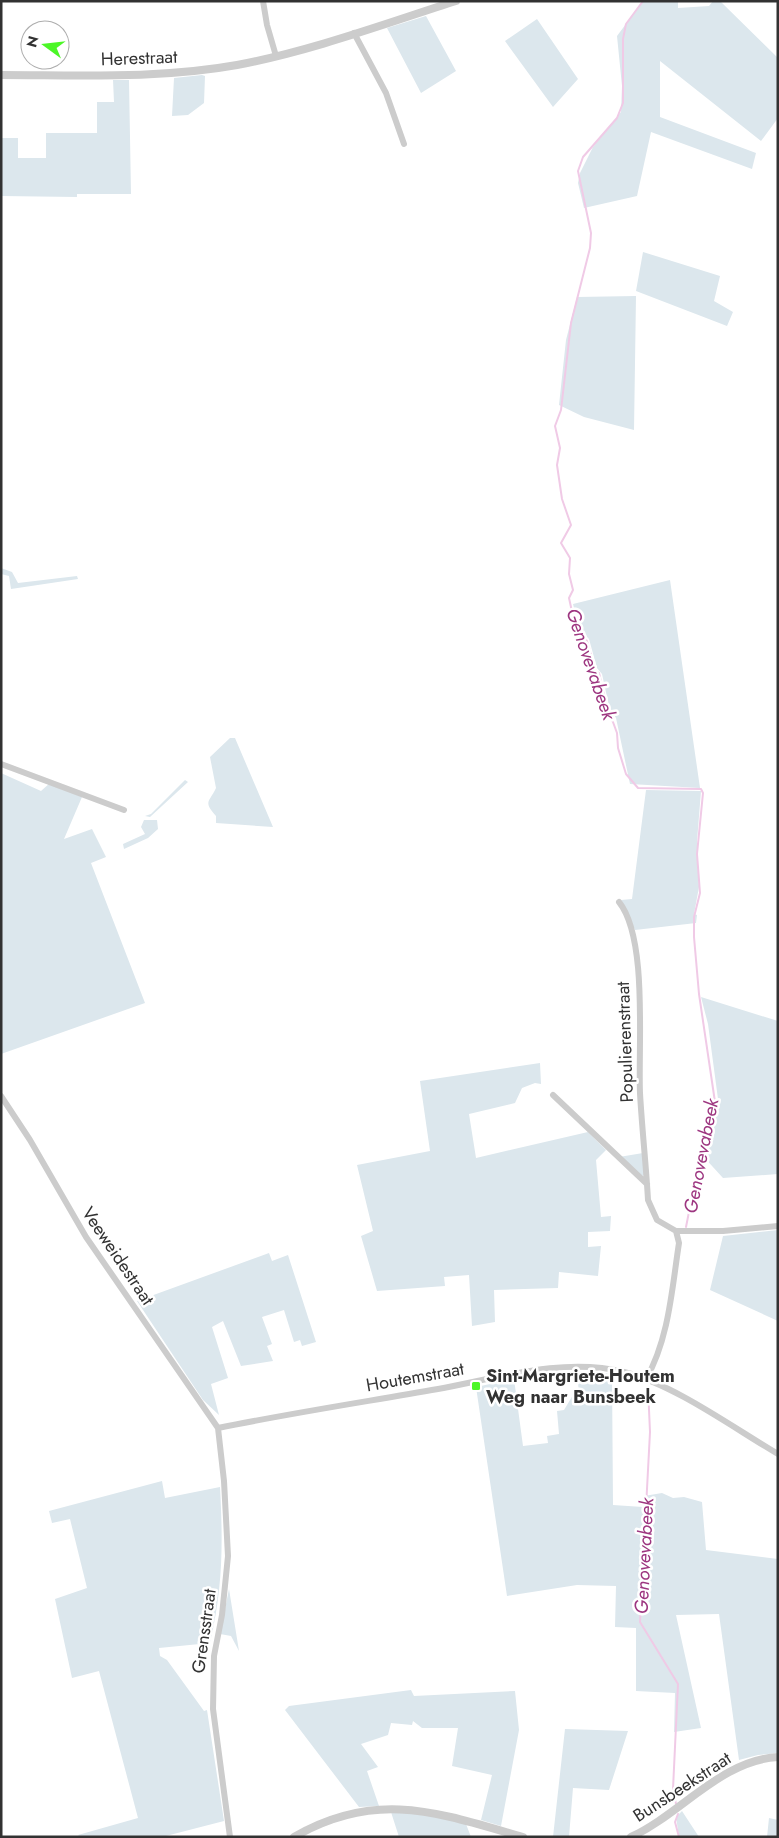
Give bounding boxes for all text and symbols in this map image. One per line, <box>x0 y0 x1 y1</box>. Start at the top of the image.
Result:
north arrow <box>20 20 70 70</box>
text: N <box>21 34 44 50</box>
street label: Herestraat <box>100 44 178 72</box>
water label: Genovevabeek <box>559 605 623 724</box>
street label: Populierenstraat <box>610 980 640 1103</box>
water label: Genovevabeek <box>677 1095 726 1216</box>
street label: Veeweidestraat <box>75 1202 161 1311</box>
street label: Houtemstraat <box>364 1355 467 1398</box>
place label: Sint-Margriete-Houtem Weg naar Bunsbeek <box>486 1363 675 1410</box>
marker: Sint-Margriete-Houtem Weg naar Bunsbeek <box>470 1380 482 1392</box>
water label: Genovevabeek <box>627 1496 661 1615</box>
street label: Grensstraat <box>185 1586 223 1675</box>
street label: Bunsbeekstraat <box>628 1745 737 1828</box>

